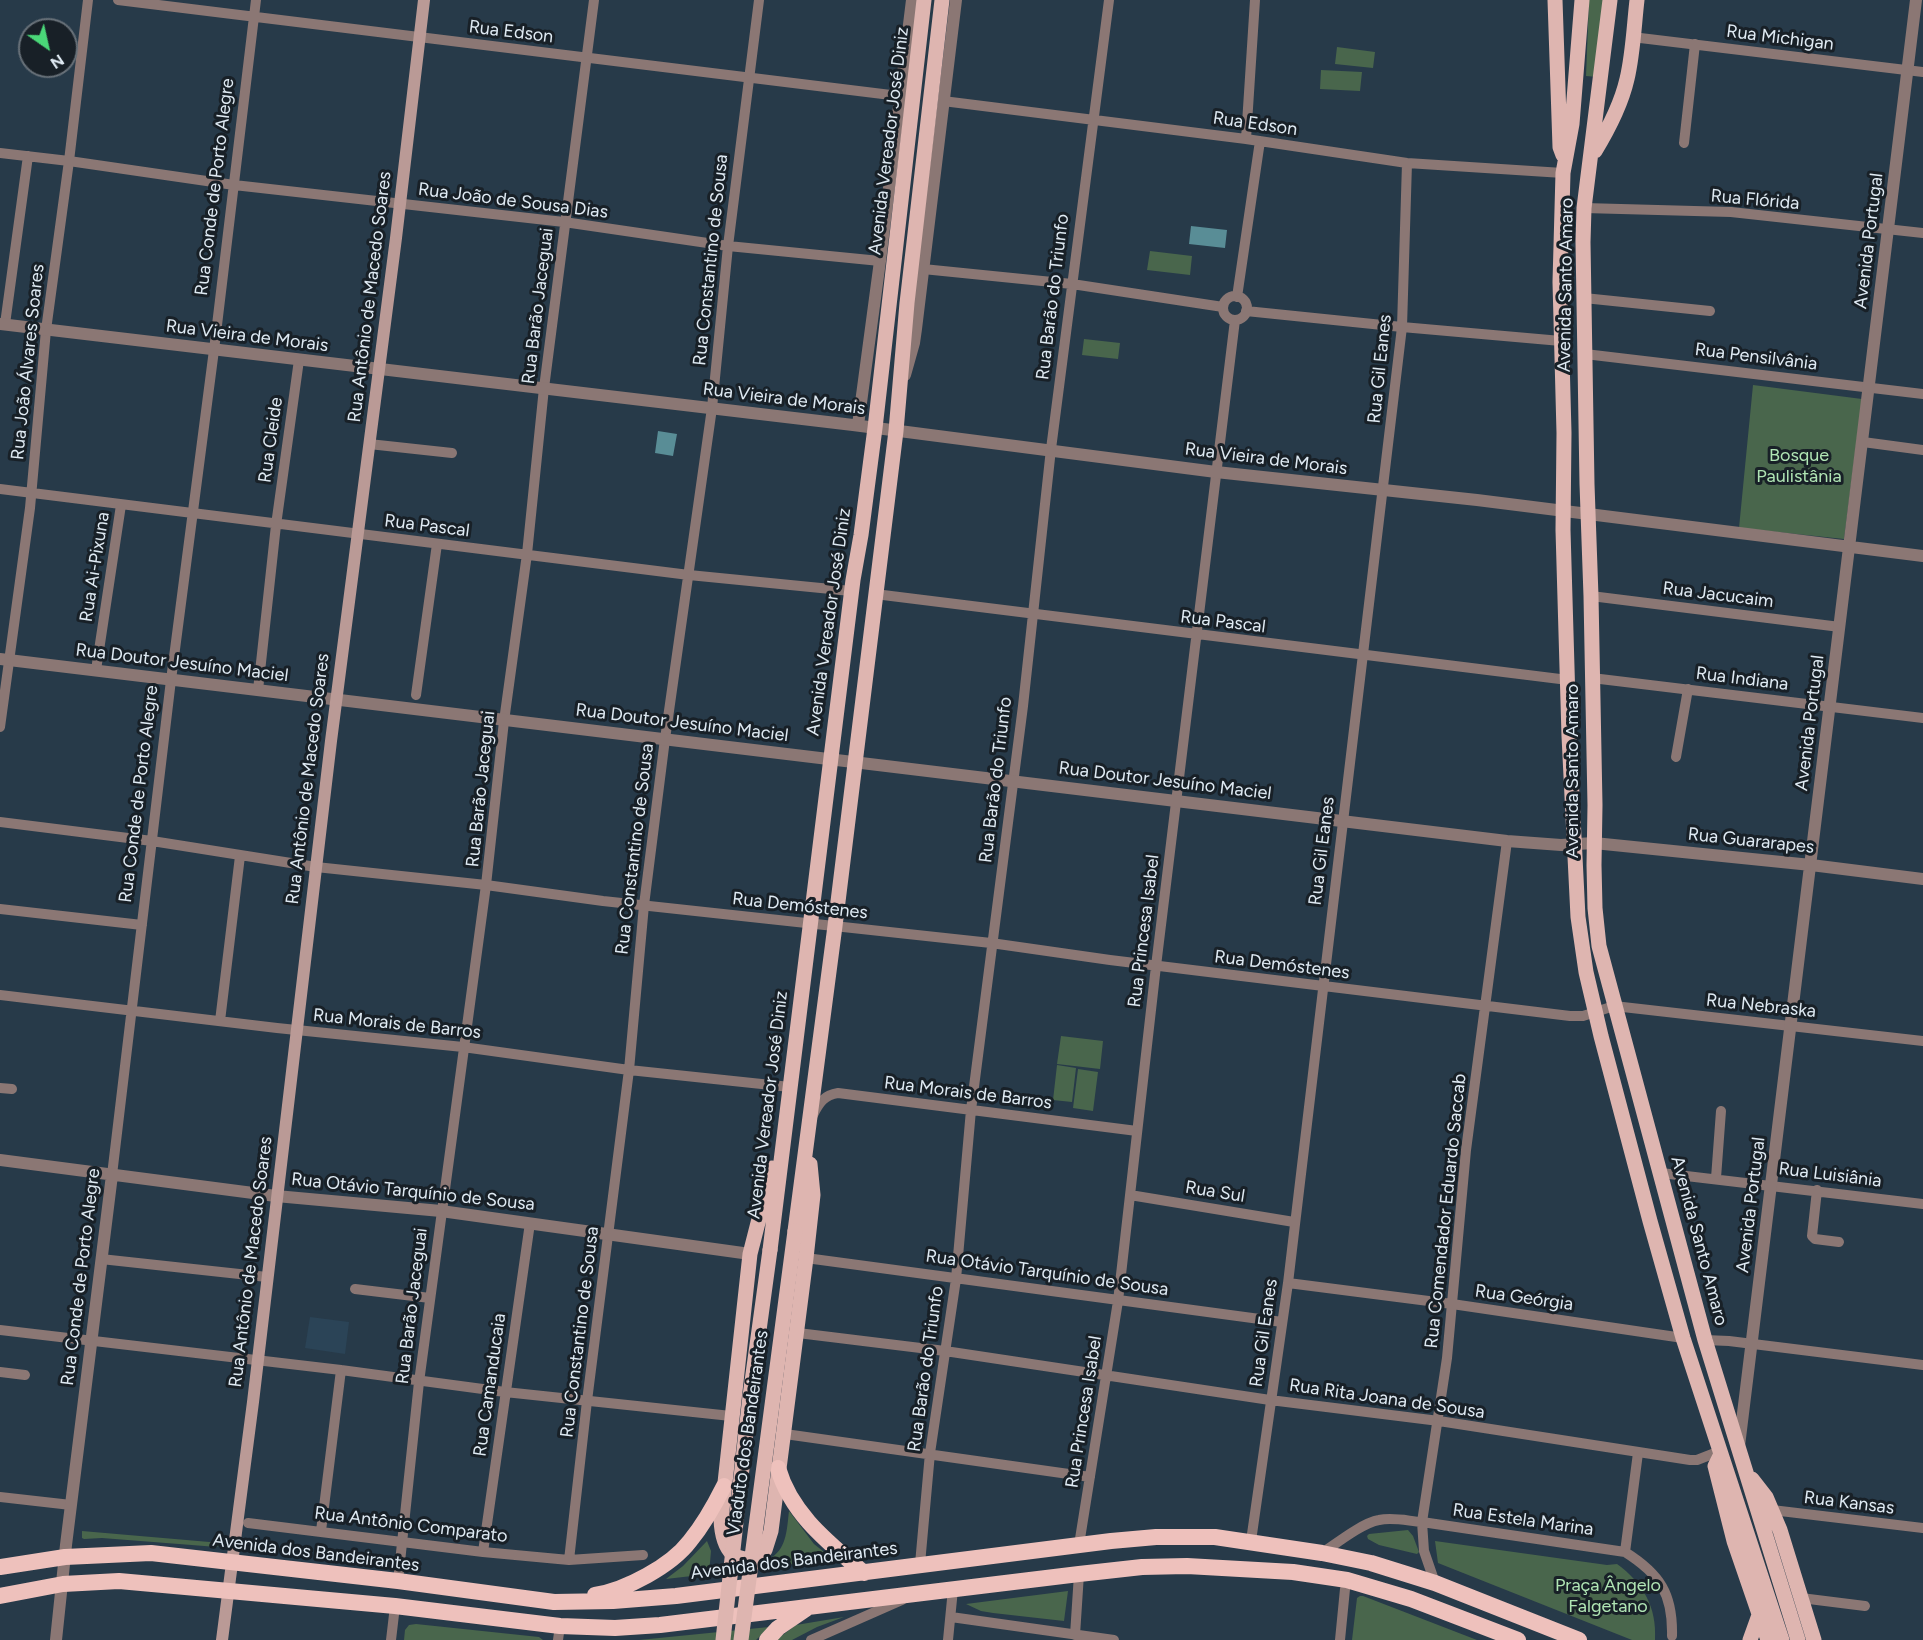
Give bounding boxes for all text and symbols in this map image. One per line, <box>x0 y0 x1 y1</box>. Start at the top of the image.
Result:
street label: Rua Edson <box>467 16 555 48</box>
north arrow <box>18 18 78 78</box>
street label: Rua Michigan <box>1725 21 1835 55</box>
street label: Avenida Vereador José Diniz <box>864 26 914 256</box>
text: N <box>47 50 68 73</box>
street label: Rua Conde de Porto Alegre <box>191 77 239 297</box>
street label: Rua Edson <box>1211 107 1299 141</box>
street label: Rua Constantino de Sousa <box>689 153 733 367</box>
street label: Rua Antônio de Macedo Soares <box>344 170 396 424</box>
street label: Avenida Portugal <box>1850 172 1888 310</box>
street label: Rua João de Sousa Dias <box>417 179 609 223</box>
street label: Rua Flórida <box>1710 185 1800 215</box>
street label: Avenida Santo Amaro <box>1554 198 1578 372</box>
street label: Rua Barão do Triunfo <box>1032 213 1074 381</box>
street label: Rua Barão Jaceguai <box>518 227 558 385</box>
street label: Rua João Álvares Soares <box>7 263 49 461</box>
street label: Rua Gil Eanes <box>1364 314 1396 424</box>
street label: Rua Vieira de Morais <box>164 315 330 357</box>
street label: Rua Pensilvânia <box>1693 339 1819 375</box>
street label: Rua Vieira de Morais <box>701 378 867 420</box>
street label: Rua Cleide <box>254 396 288 484</box>
street label: Rua Vieira de Morais <box>1183 438 1349 480</box>
park label: Bosque Paulistânia <box>1756 445 1842 488</box>
street label: Avenida Vereador José Diniz <box>802 507 856 737</box>
street label: Rua Ai-Pixuna <box>76 510 114 624</box>
street label: Rua Pascal <box>383 510 471 542</box>
street label: Rua Jacucaim <box>1661 577 1775 613</box>
street label: Rua Pascal <box>1179 606 1267 638</box>
street label: Rua Doutor Jesuíno Maciel <box>74 639 290 687</box>
street label: Rua Antônio de Macedo Soares <box>282 652 334 906</box>
street label: Avenida Portugal <box>1791 654 1829 792</box>
street label: Rua Indiana <box>1695 663 1789 695</box>
street label: Rua Conde de Porto Alegre <box>115 684 163 904</box>
street label: Avenida Santo Amaro <box>1562 684 1584 858</box>
street label: Rua Barão do Triunfo <box>975 696 1017 864</box>
street label: Rua Doutor Jesuíno Maciel <box>574 699 790 747</box>
street label: Rua Barão Jaceguai <box>462 710 500 868</box>
street label: Rua Constantino de Sousa <box>611 742 659 956</box>
street label: Rua Doutor Jesuíno Maciel <box>1057 757 1273 805</box>
street label: Rua Gil Eanes <box>1305 795 1339 907</box>
street label: Rua Guararapes <box>1687 824 1815 858</box>
street label: Rua Princesa Isabel <box>1124 853 1164 1009</box>
street label: Rua Demóstenes <box>731 888 869 924</box>
street label: Rua Demóstenes <box>1213 946 1351 984</box>
street label: Rua Nebraska <box>1705 989 1817 1023</box>
street label: Avenida Vereador José Diniz <box>743 990 793 1220</box>
street label: Rua Morais de Barros <box>312 1004 482 1044</box>
street label: Rua Morais de Barros <box>883 1072 1053 1114</box>
street label: Rua Comendador Eduardo Saccab <box>1421 1073 1471 1349</box>
street label: Rua Antônio de Macedo Soares <box>225 1135 277 1389</box>
street label: Avenida Portugal <box>1732 1136 1770 1274</box>
street label: Avenida Santo Amaro <box>1666 1154 1732 1328</box>
street label: Rua Luisiânia <box>1777 1158 1883 1192</box>
street label: Rua Conde de Porto Alegre <box>57 1167 105 1387</box>
street label: Rua Otávio Tarquínio de Sousa <box>290 1168 536 1216</box>
street label: Rua Sul <box>1184 1177 1246 1207</box>
street label: Rua Constantino de Sousa <box>556 1225 604 1439</box>
street label: Rua Barão Jaceguai <box>392 1227 432 1385</box>
street label: Rua Otávio Tarquínio de Sousa <box>924 1245 1170 1301</box>
street label: Rua Gil Eanes <box>1246 1277 1282 1389</box>
street label: Rua Geórgia <box>1474 1280 1574 1316</box>
street label: Rua Barão do Triunfo <box>904 1285 948 1453</box>
street label: Rua Camanducaia <box>469 1312 511 1458</box>
street label: Viaduto dos Bandeirantes <box>723 1329 773 1537</box>
street label: Rua Princesa Isabel <box>1061 1334 1107 1490</box>
street label: Rua Rita Joana de Sousa <box>1288 1375 1486 1423</box>
street label: Rua Kansas <box>1803 1487 1895 1519</box>
street label: Rua Estela Marina <box>1451 1499 1595 1541</box>
street label: Rua Antônio Comparato <box>313 1502 509 1548</box>
street label: Avenida dos Bandeirantes <box>211 1530 421 1576</box>
street label: Avenida dos Bandeirantes <box>689 1538 899 1584</box>
park label: Praça Ângelo Falgetano <box>1555 1575 1661 1618</box>

